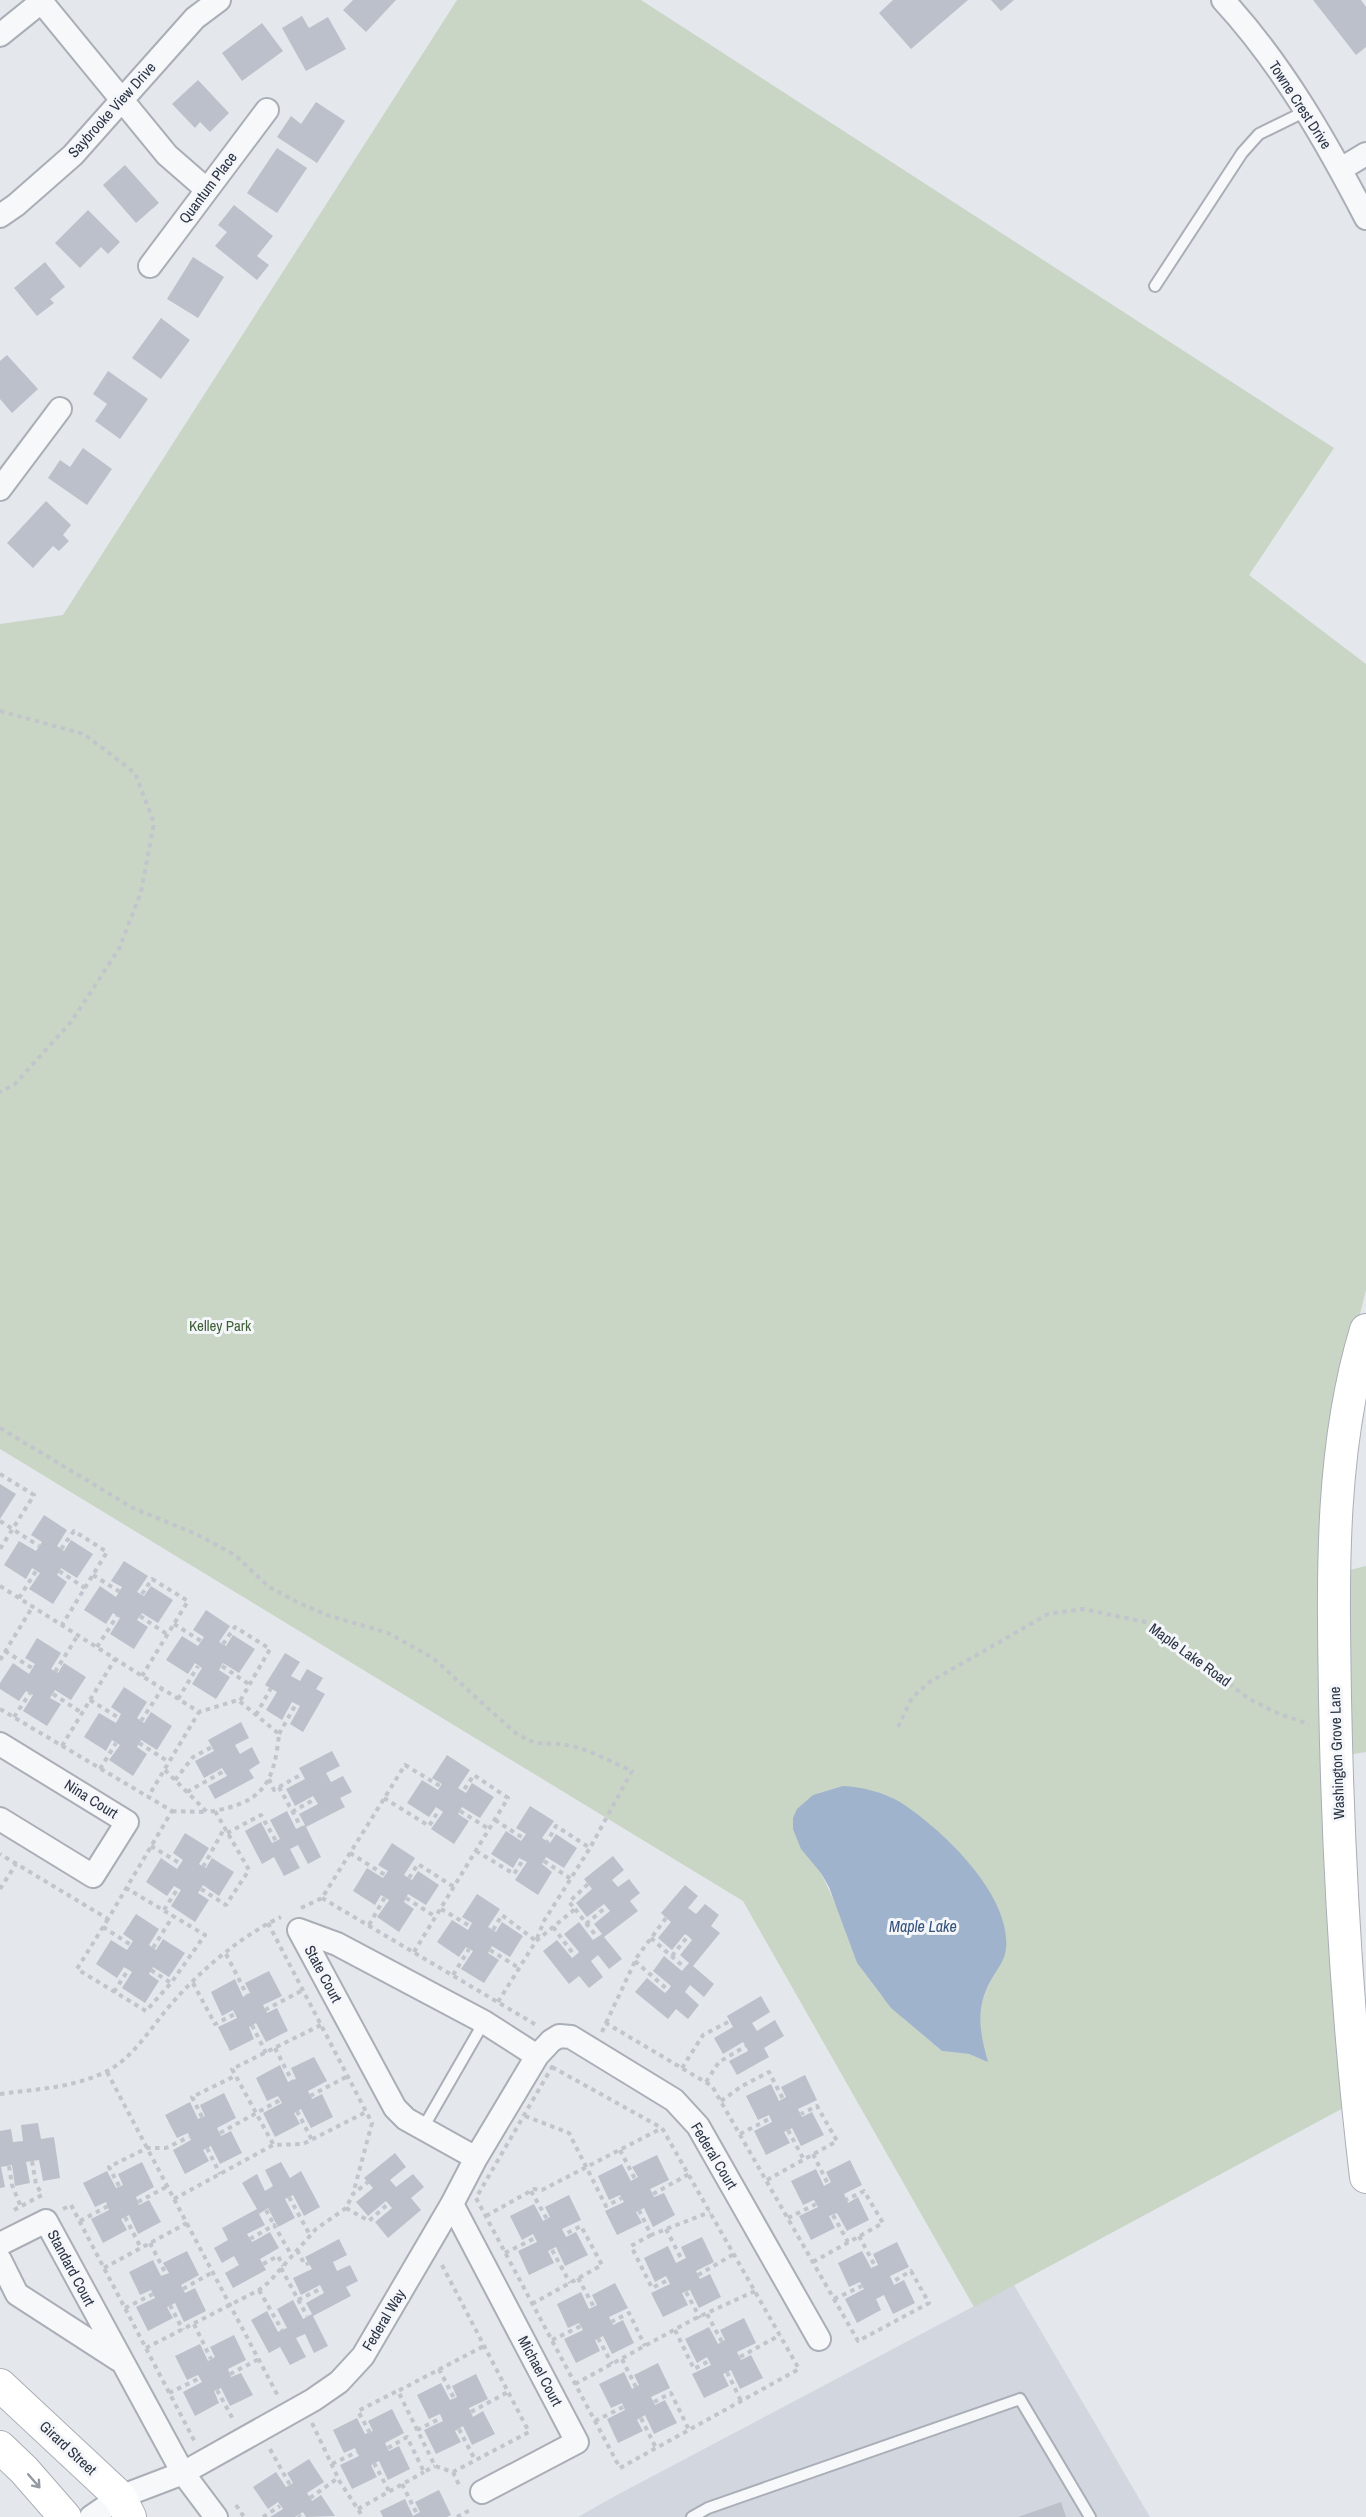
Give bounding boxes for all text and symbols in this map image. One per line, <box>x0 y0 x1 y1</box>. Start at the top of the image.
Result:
street label: Saybrooke View Drive <box>63 57 160 162</box>
street label: Towne Crest Drive <box>1264 57 1337 153</box>
street label: Quantum Place <box>174 147 242 228</box>
park label: Kelley Park <box>189 1315 252 1336</box>
street label: Maple Lake Road <box>1145 1618 1235 1691</box>
street label: Washington Grove Lane <box>1324 1686 1349 1820</box>
street label: Nina Court <box>60 1774 123 1824</box>
water label: Maple Lake <box>889 1915 957 1937</box>
street label: State Court <box>300 1941 348 2007</box>
street label: Federal Court <box>686 2118 743 2194</box>
street label: Standard Court <box>43 2226 101 2310</box>
street label: Federal Way <box>357 2284 411 2355</box>
street label: Michael Court <box>513 2332 568 2410</box>
street label: Girard Street <box>35 2416 102 2480</box>
one-way arrow <box>27 2473 41 2488</box>

